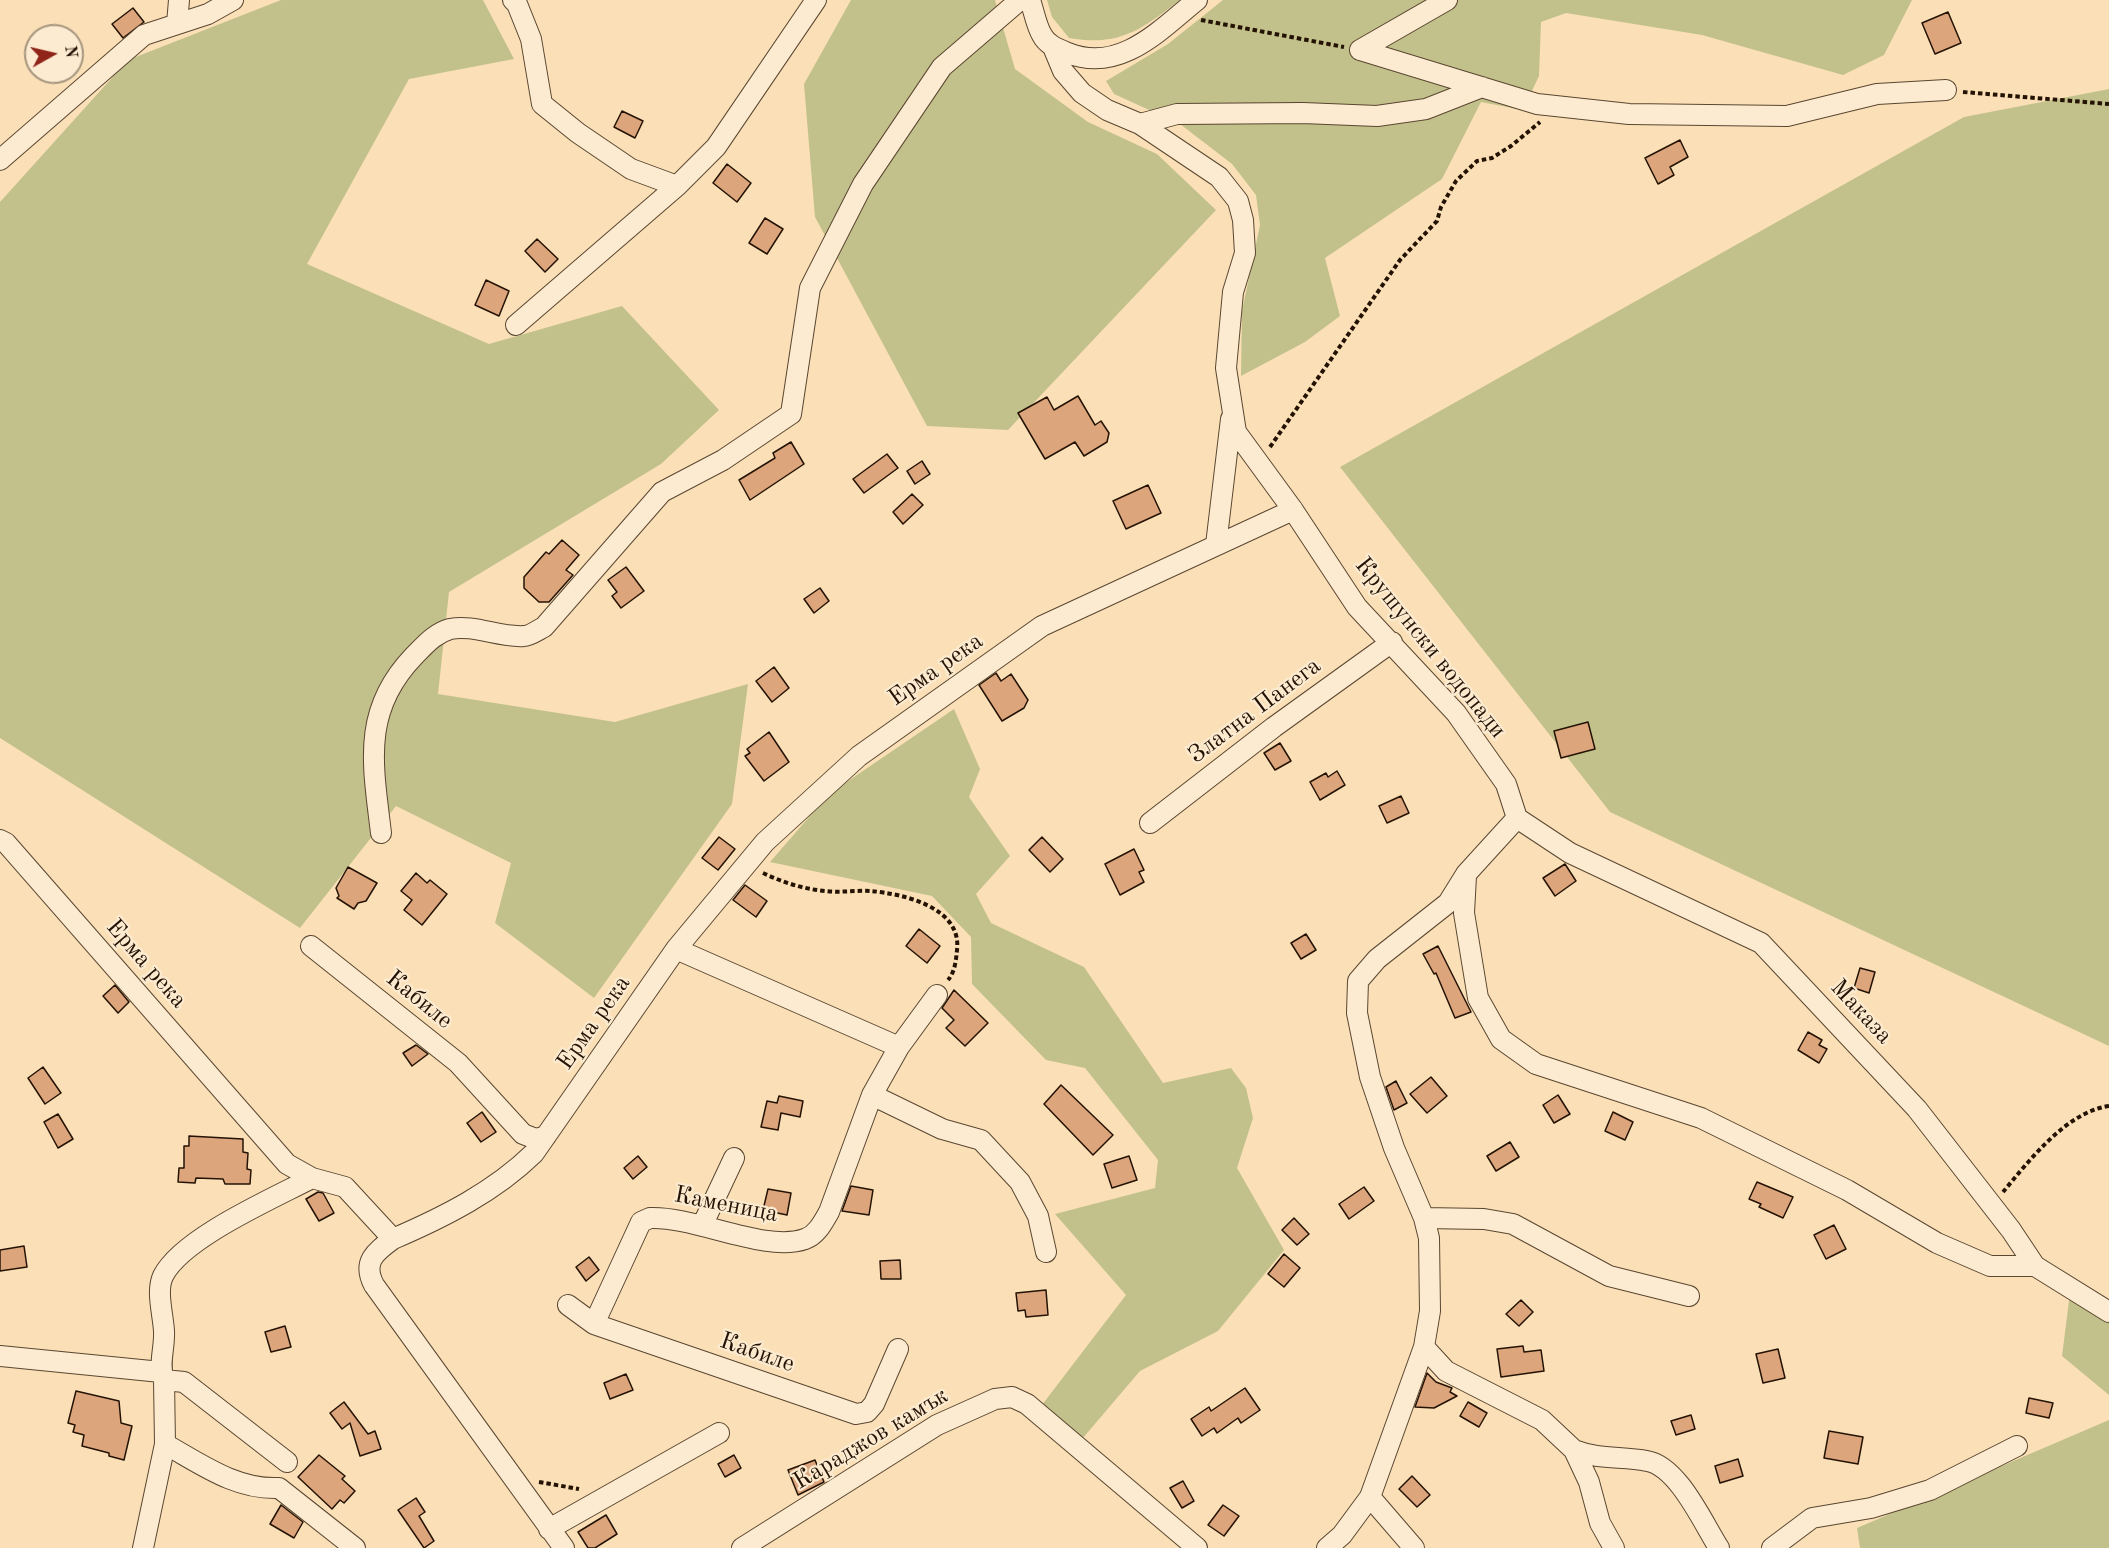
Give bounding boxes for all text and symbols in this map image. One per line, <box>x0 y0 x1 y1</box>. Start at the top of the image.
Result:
north arrow <box>24 24 84 84</box>
text: N <box>61 45 79 59</box>
street label: Крушунски водопади <box>1348 552 1512 744</box>
street label: Ерма река <box>883 627 989 713</box>
street label: Златна Панега <box>1183 652 1327 770</box>
street label: Ерма река <box>99 914 193 1014</box>
street label: Кабиле <box>380 964 458 1036</box>
street label: Ерма река <box>551 970 637 1076</box>
street label: Маказа <box>1824 974 1898 1050</box>
street label: Каменица <box>672 1181 780 1229</box>
street label: Кабиле <box>716 1327 798 1379</box>
street label: Караджов камък <box>788 1382 954 1496</box>

